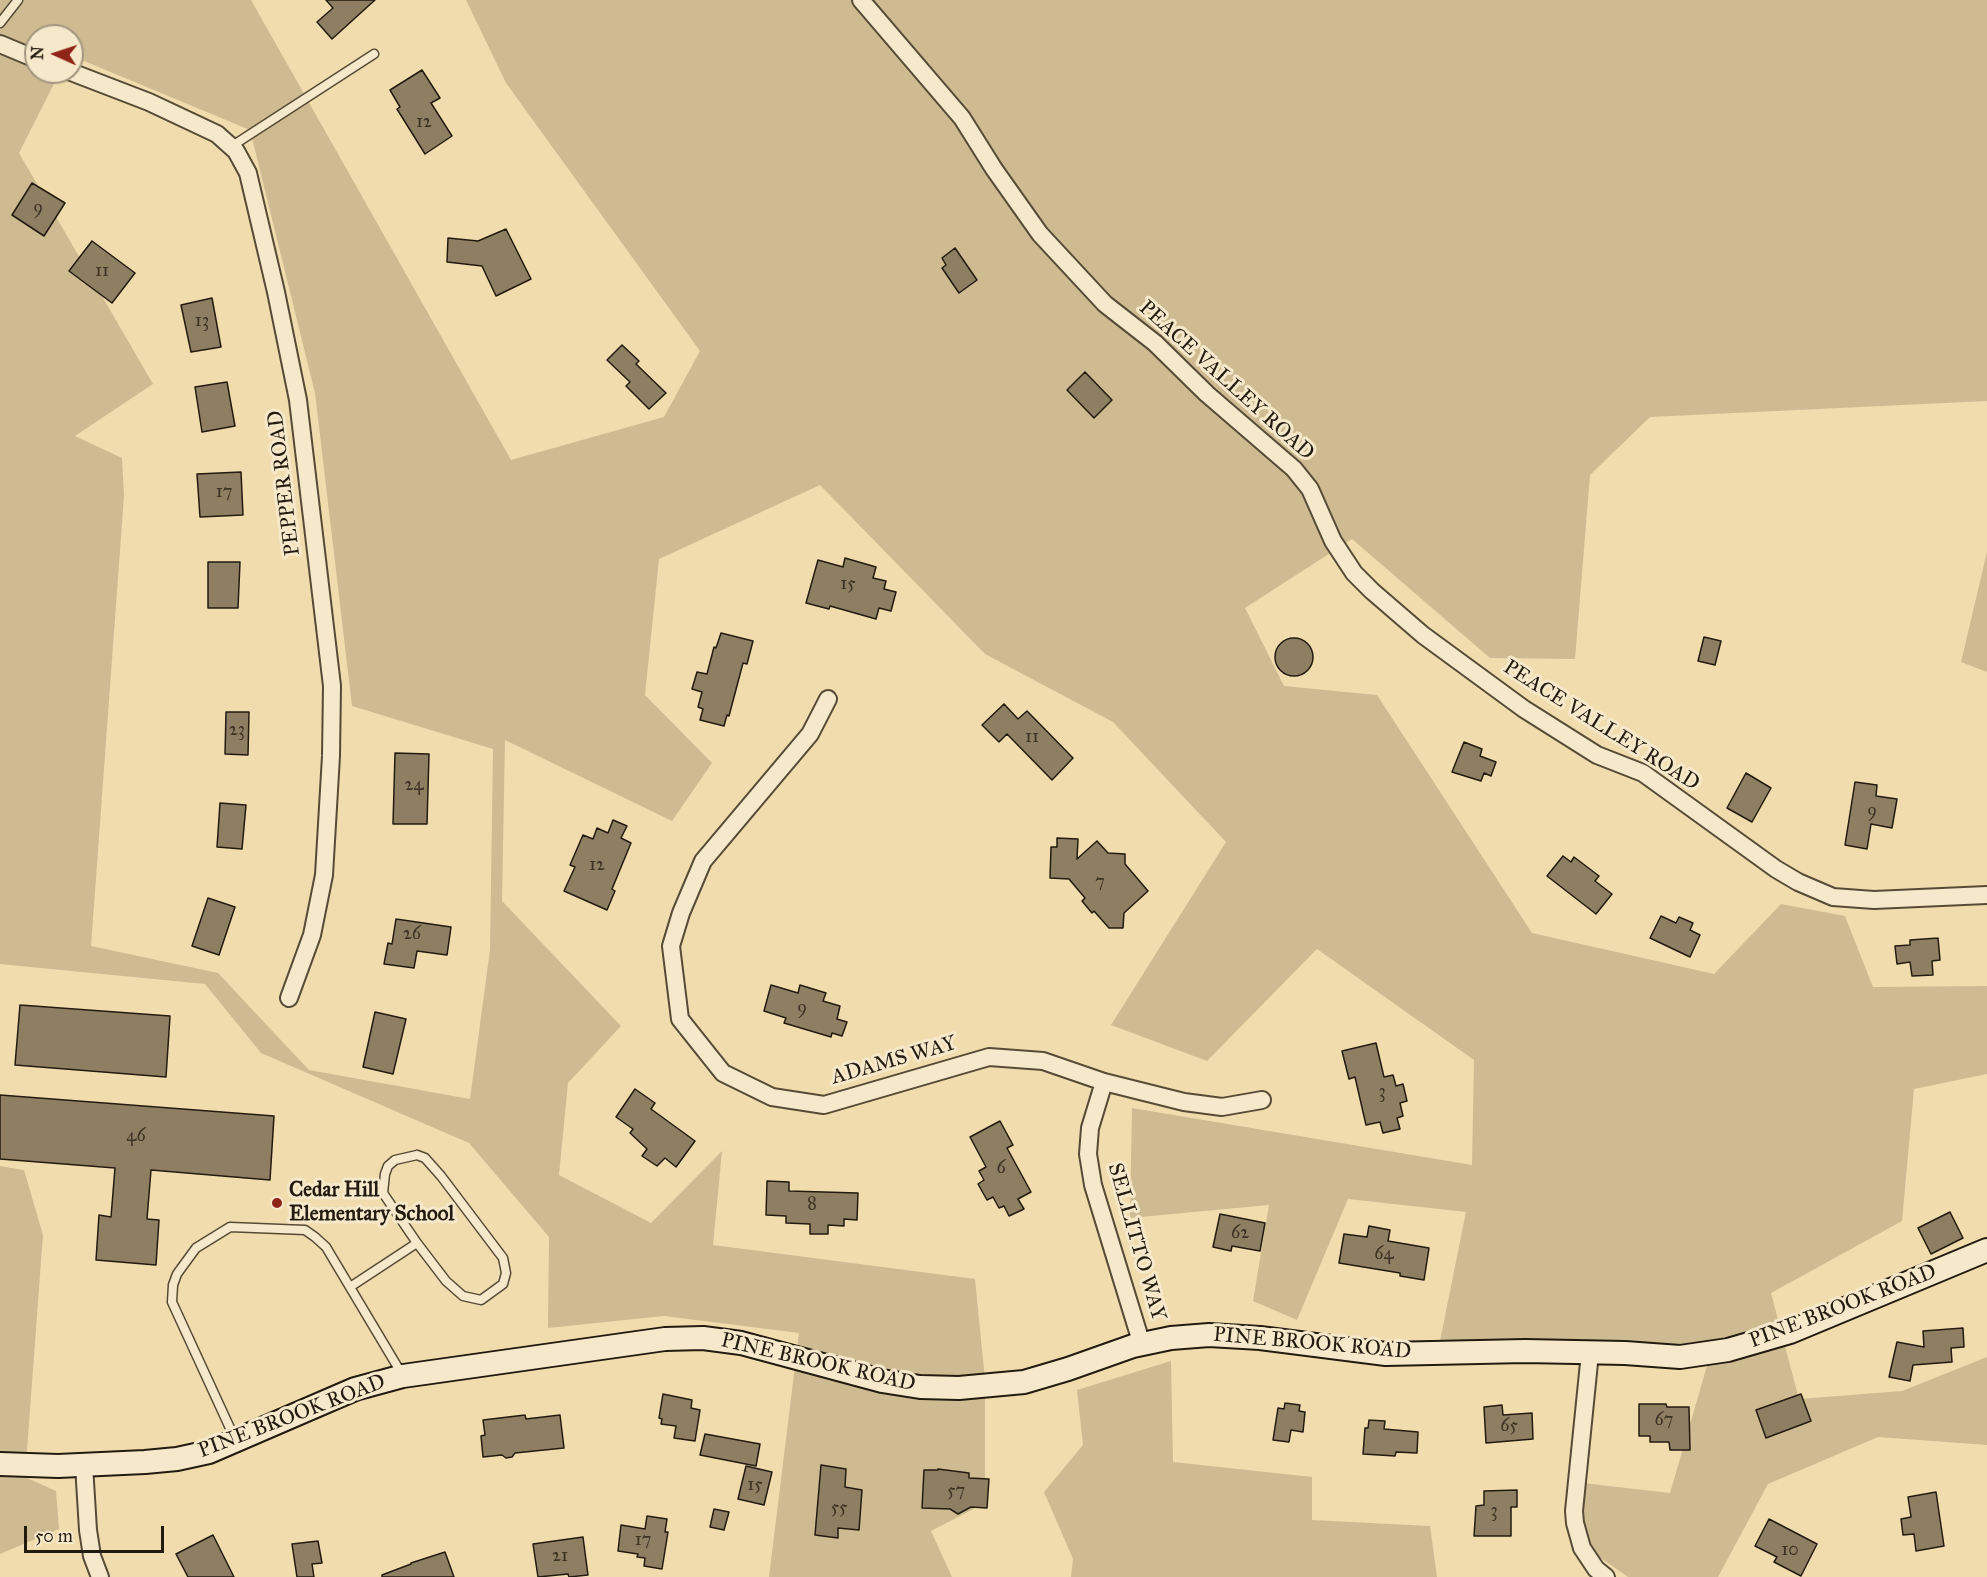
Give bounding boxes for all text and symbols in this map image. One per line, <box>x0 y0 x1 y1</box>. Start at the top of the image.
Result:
north arrow <box>24 24 84 84</box>
text: N <box>28 46 47 60</box>
house number: 12 <box>416 112 432 134</box>
house number: 9 <box>33 198 43 220</box>
house number: 11 <box>95 261 109 283</box>
street label: PEACE VALLEY ROAD <box>1133 296 1319 466</box>
house number: 13 <box>195 311 209 333</box>
street label: PEPPER ROAD <box>264 409 306 557</box>
house number: 17 <box>216 482 232 504</box>
house number: 15 <box>840 574 856 596</box>
street label: PEACE VALLEY ROAD <box>1498 655 1704 797</box>
house number: 23 <box>229 720 245 742</box>
house number: 11 <box>1025 727 1039 749</box>
house number: 24 <box>405 775 423 797</box>
house number: 9 <box>1867 801 1877 823</box>
house number: 12 <box>589 855 605 877</box>
house number: 7 <box>1095 872 1105 894</box>
house number: 26 <box>403 924 421 946</box>
house number: 9 <box>797 998 807 1020</box>
street label: ADAMS WAY <box>829 1031 959 1091</box>
house number: 3 <box>1378 1082 1386 1104</box>
house number: 46 <box>126 1126 146 1148</box>
house number: 6 <box>996 1158 1006 1180</box>
street label: SELLITTO WAY <box>1101 1160 1171 1324</box>
place label: Cedar Hill Elementary School <box>289 1178 454 1228</box>
house number: 8 <box>807 1194 817 1216</box>
marker: Cedar Hill Elementary School <box>270 1196 284 1210</box>
house number: 62 <box>1231 1223 1249 1245</box>
house number: 64 <box>1374 1244 1394 1266</box>
street label: PINE BROOK ROAD <box>1746 1260 1940 1354</box>
street label: PINE BROOK ROAD <box>1212 1323 1412 1365</box>
street label: PINE BROOK ROAD <box>718 1328 918 1398</box>
street label: PINE BROOK ROAD <box>195 1370 389 1464</box>
house number: 67 <box>1655 1410 1673 1432</box>
house number: 65 <box>1500 1416 1518 1438</box>
house number: 15 <box>747 1475 763 1497</box>
house number: 57 <box>947 1481 965 1503</box>
house number: 55 <box>831 1498 847 1520</box>
house number: 3 <box>1490 1501 1498 1523</box>
scale bar <box>27 1514 166 1552</box>
text: 50 m <box>35 1525 73 1547</box>
house number: 17 <box>635 1530 651 1552</box>
house number: 10 <box>1781 1540 1799 1562</box>
house number: 21 <box>552 1546 568 1568</box>

